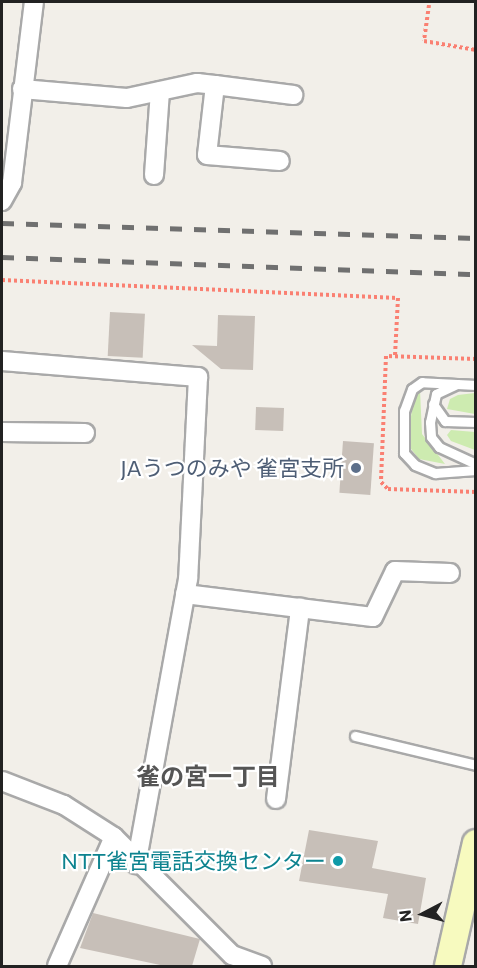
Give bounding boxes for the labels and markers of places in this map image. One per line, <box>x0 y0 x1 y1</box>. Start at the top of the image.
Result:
place label: JAうつのみや 雀宮支所 <box>120 455 344 481</box>
marker: JAうつのみや 雀宮支所 <box>349 461 363 475</box>
place label: NTT雀宮電話交換センター <box>61 848 326 874</box>
marker: NTT雀宮電話交換センター <box>331 854 345 868</box>

